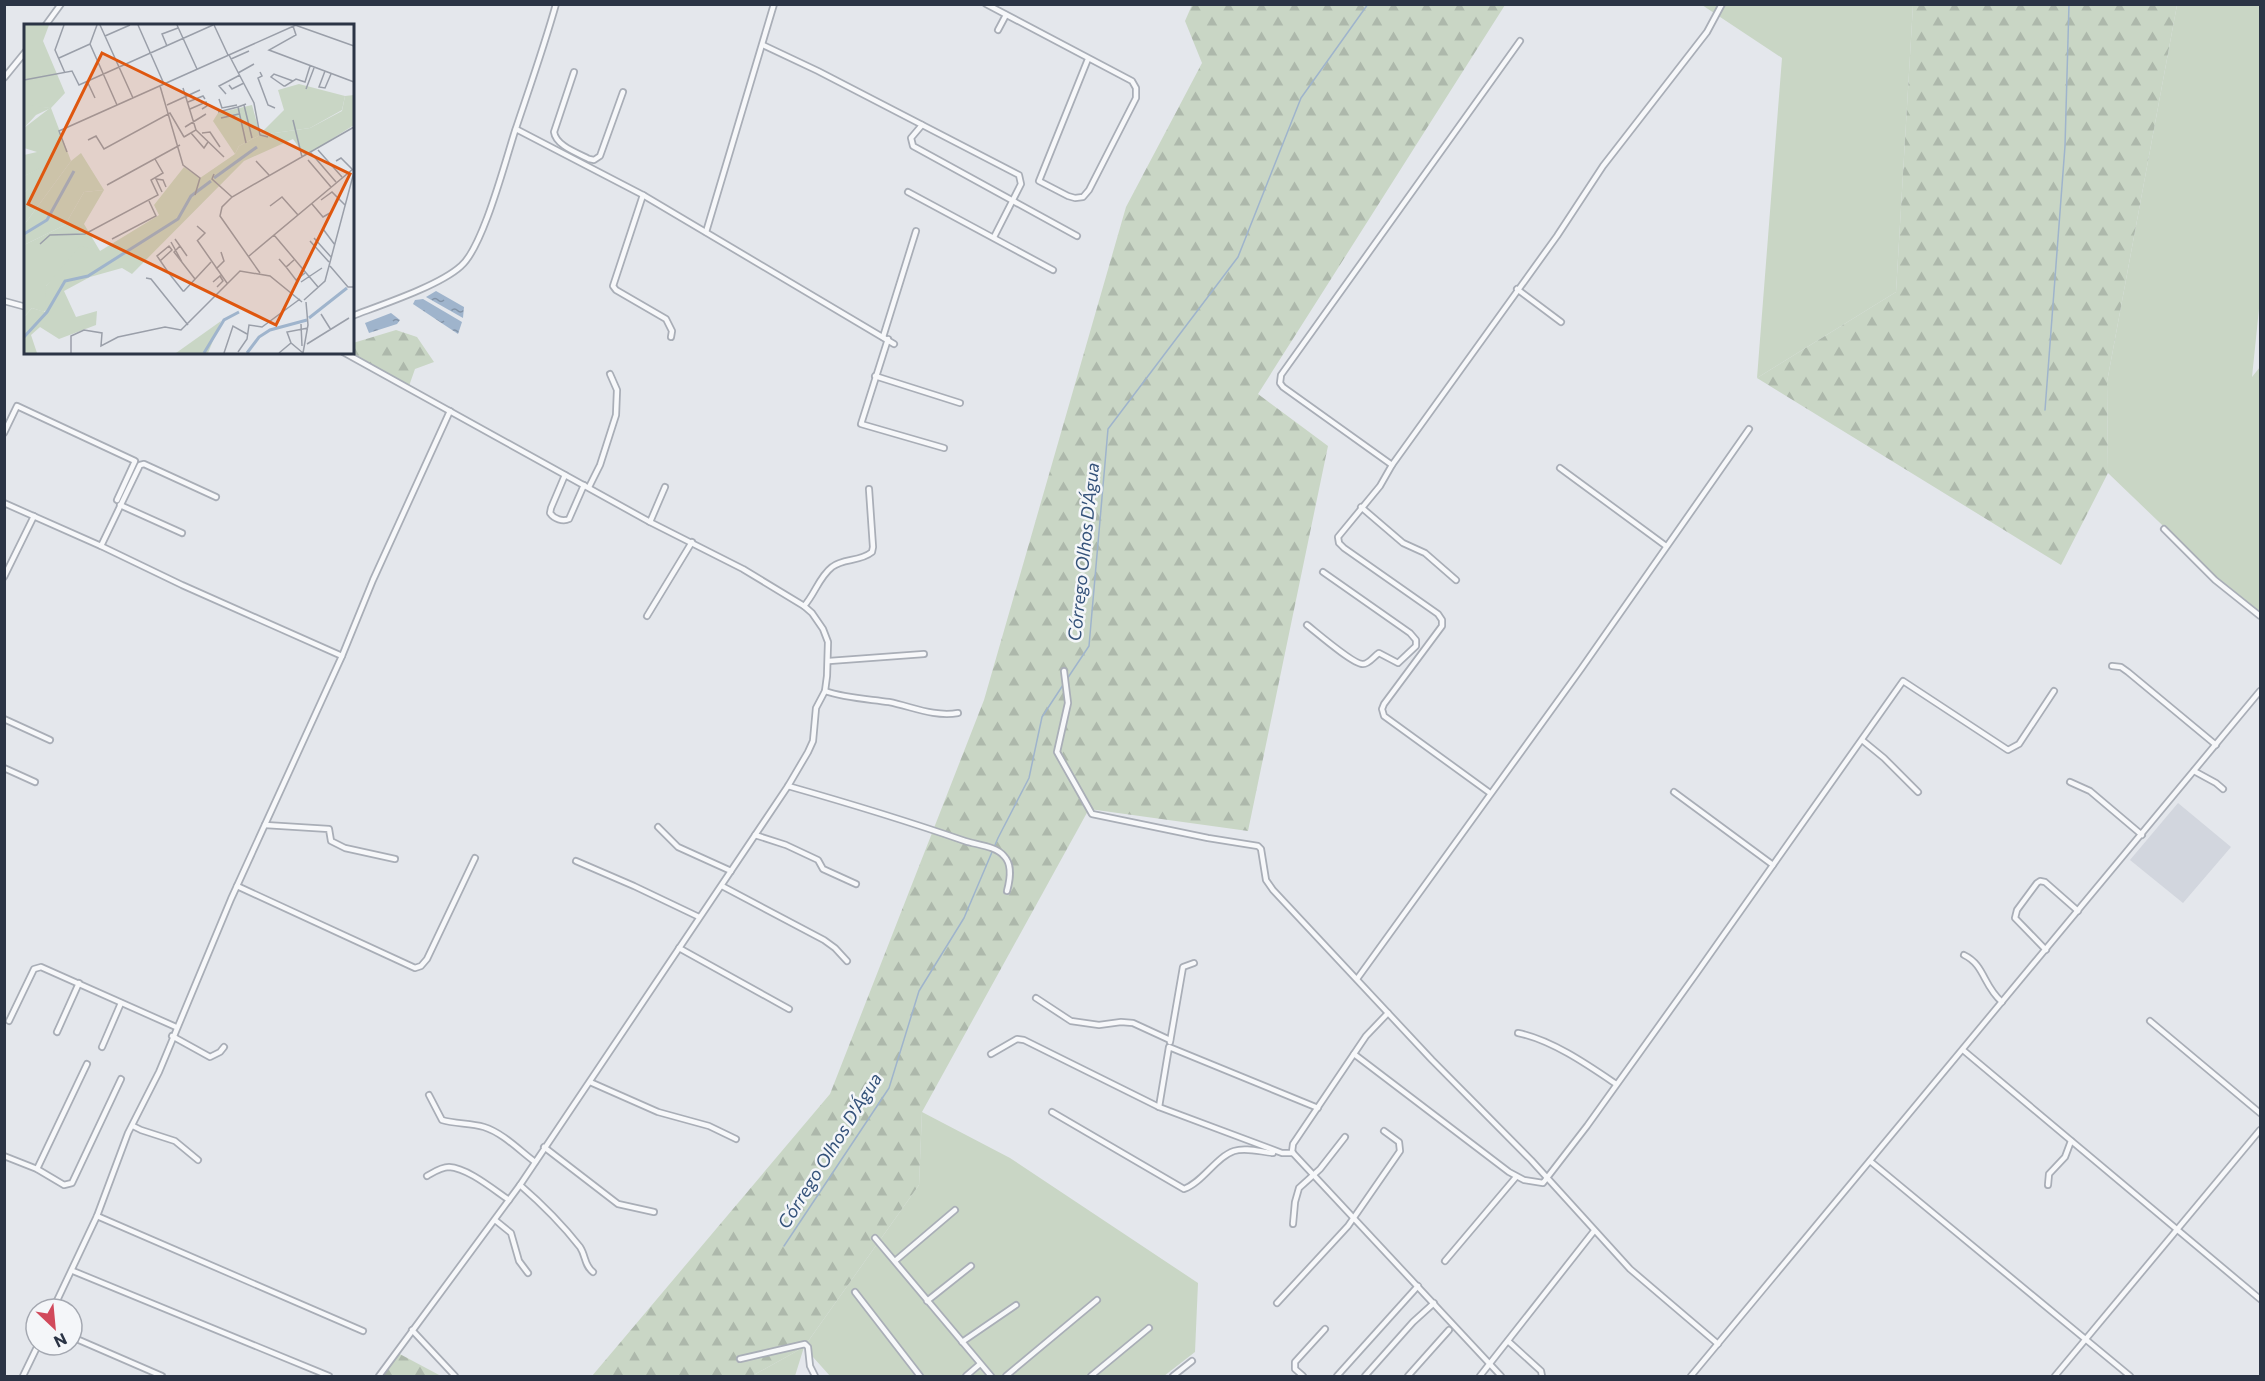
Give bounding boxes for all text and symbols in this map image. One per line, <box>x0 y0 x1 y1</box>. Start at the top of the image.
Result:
inset map <box>24 24 354 354</box>
water label: Córrego Olhos D'Água <box>1063 462 1103 642</box>
water label: Córrego Olhos D'Água <box>772 1069 886 1232</box>
north arrow <box>24 1297 84 1357</box>
text: N <box>51 1330 70 1352</box>

